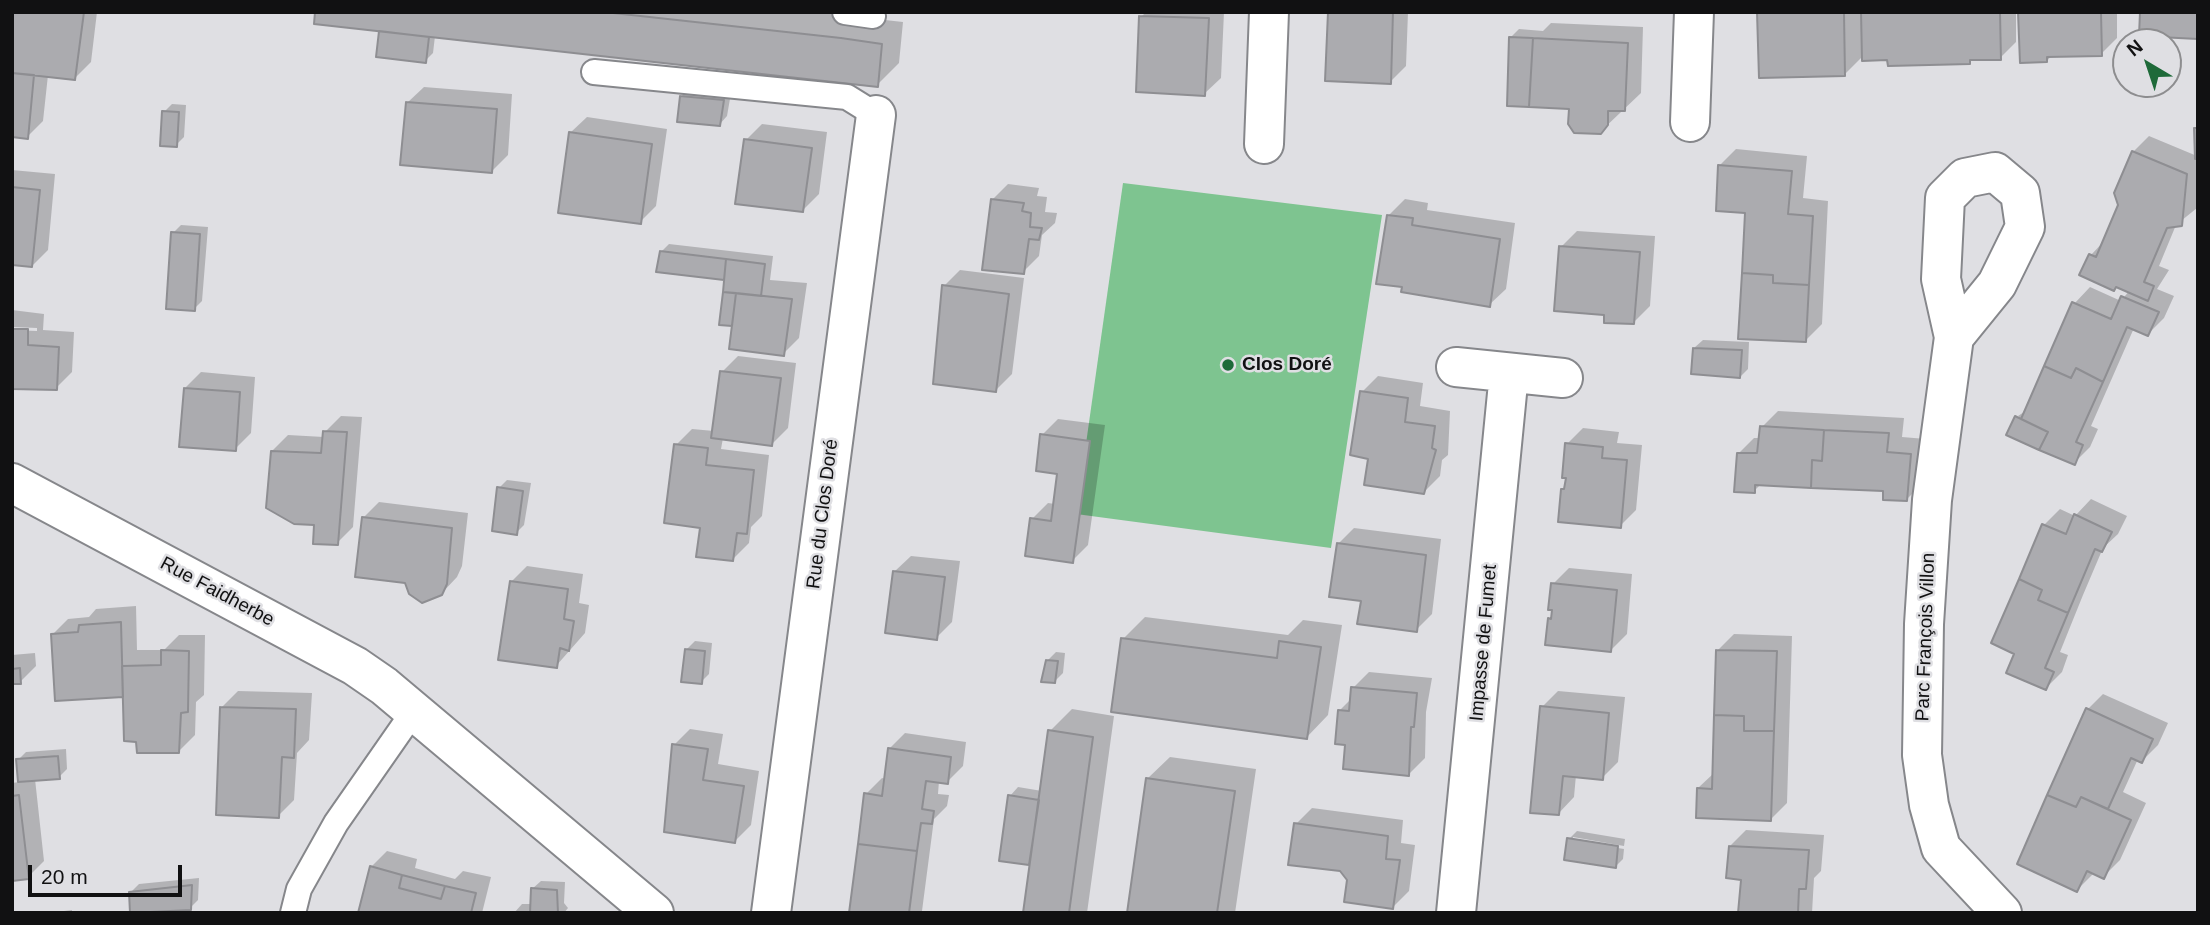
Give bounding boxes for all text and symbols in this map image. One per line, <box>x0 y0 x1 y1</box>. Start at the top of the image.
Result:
north arrow <box>2112 28 2182 98</box>
text: N <box>2123 35 2147 60</box>
place label: Clos Doré <box>1242 354 1332 376</box>
marker: Clos Doré <box>1220 357 1236 373</box>
street label: Rue du Clos Doré <box>802 438 844 590</box>
street label: Rue Faidherbe <box>156 552 278 632</box>
street label: Parc François Villon <box>1912 552 1940 722</box>
street label: Impasse de Fumet <box>1466 564 1502 722</box>
scale bar <box>32 852 186 896</box>
text: 20 m <box>41 865 88 888</box>

